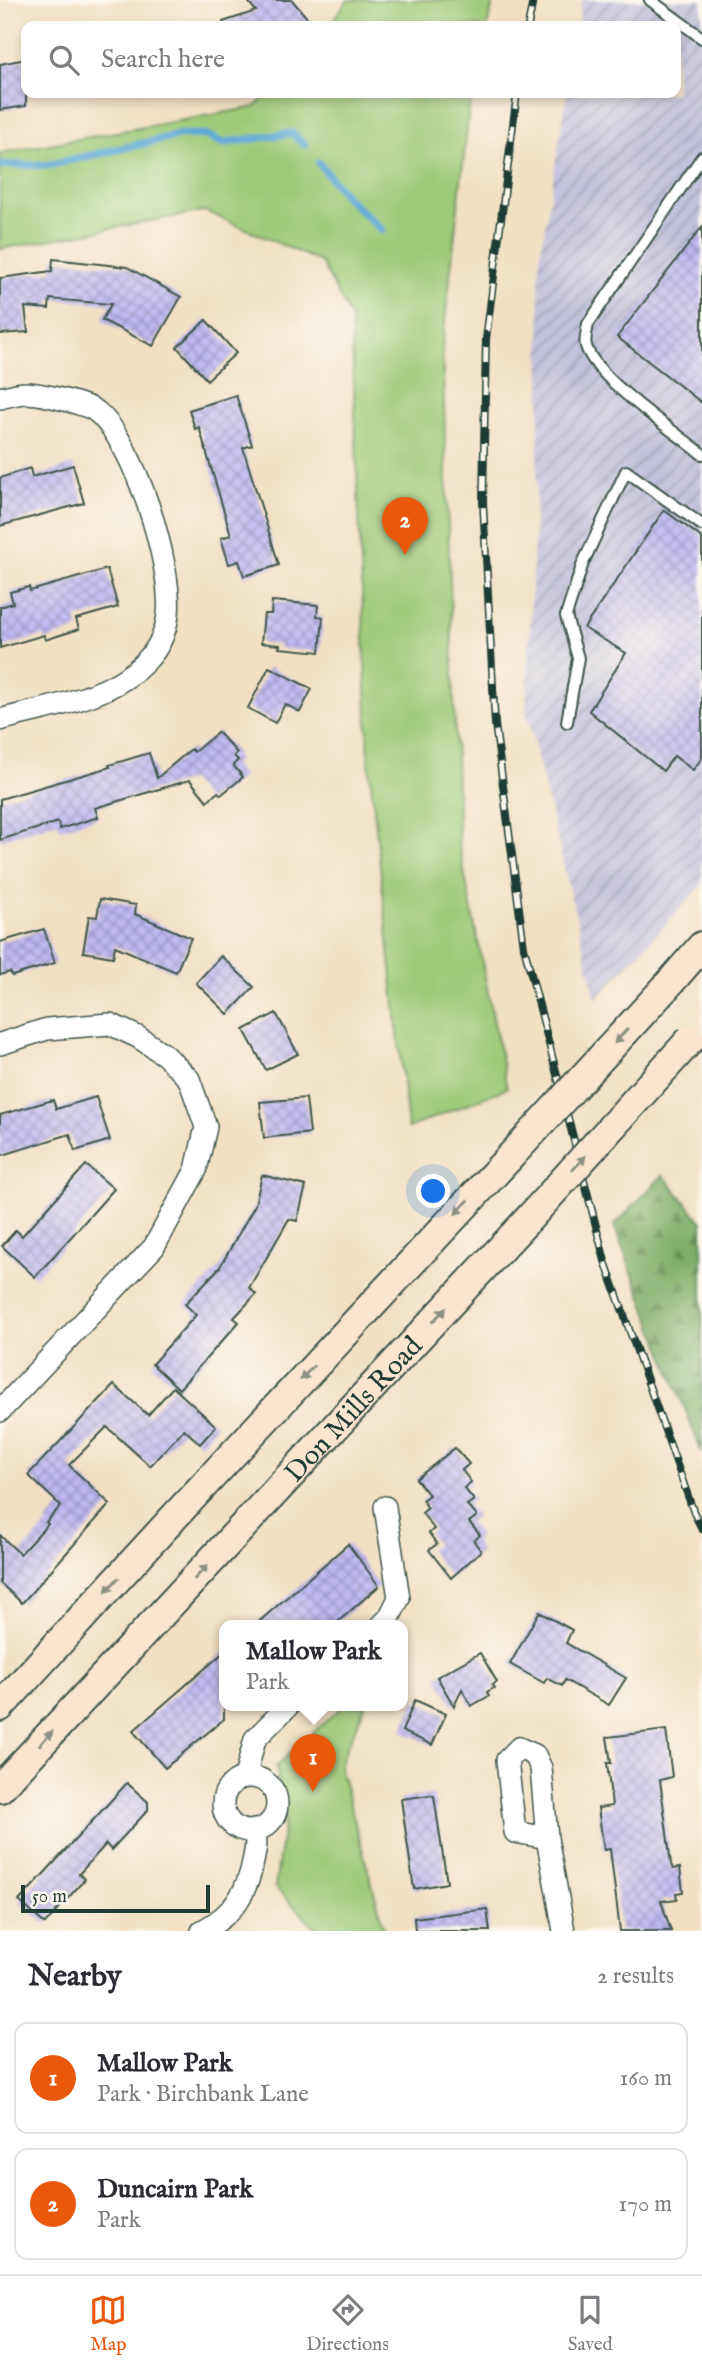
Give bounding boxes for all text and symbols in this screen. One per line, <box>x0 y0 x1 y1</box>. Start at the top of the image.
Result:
search box <box>21 21 681 98</box>
icon: search <box>45 41 83 79</box>
text: Search here <box>101 43 225 76</box>
pin: 2 <box>382 497 428 555</box>
one-way arrow <box>613 1027 629 1044</box>
one-way arrow <box>571 1154 587 1172</box>
your location <box>416 1174 450 1208</box>
one-way arrow <box>455 1198 471 1215</box>
one-way arrow <box>431 1306 447 1324</box>
street label: Don Mills Road <box>278 1330 431 1491</box>
one-way arrow <box>299 1364 315 1382</box>
one-way arrow <box>193 1563 209 1581</box>
one-way arrow <box>104 1576 120 1594</box>
popup <box>219 1620 408 1711</box>
text: Mallow Park <box>246 1635 381 1668</box>
text: Park <box>246 1668 289 1697</box>
one-way arrow <box>38 1730 54 1747</box>
pin: 1 <box>290 1734 336 1792</box>
scale bar <box>21 1882 210 1914</box>
text: 50 m <box>32 1885 67 1909</box>
text: Nearby <box>28 1958 121 1996</box>
text: 2 results <box>597 1962 674 1991</box>
text: Mallow Park <box>97 2047 233 2080</box>
text: 1 <box>49 2064 57 2093</box>
text: 160 m <box>620 2064 672 2093</box>
text: Park · Birchbank Lane <box>97 2080 309 2109</box>
text: Duncairn Park <box>97 2173 253 2206</box>
text: 2 <box>48 2190 58 2219</box>
text: 170 m <box>619 2190 672 2219</box>
text: Park <box>97 2206 141 2235</box>
tab: Map <box>89 2291 127 2357</box>
tab: Directions <box>306 2291 389 2357</box>
tab: Saved <box>568 2291 613 2357</box>

